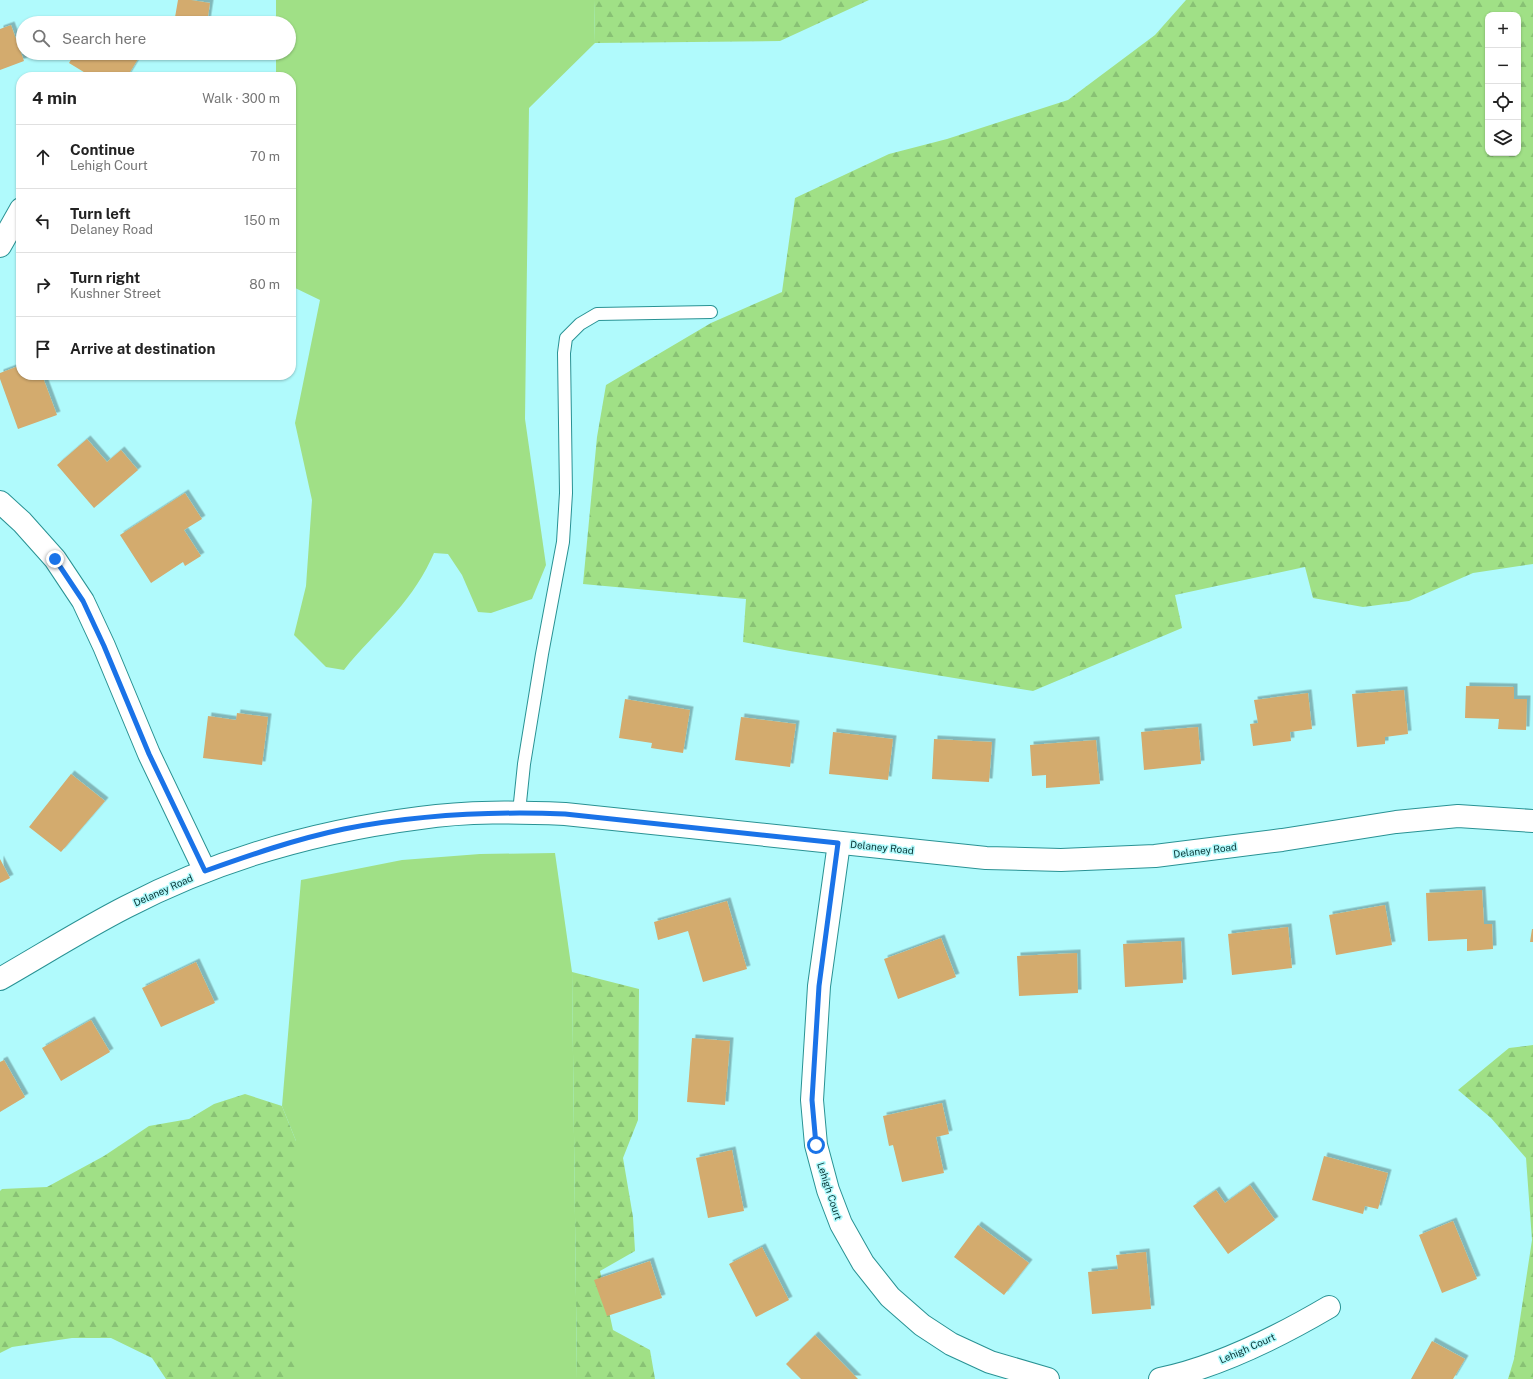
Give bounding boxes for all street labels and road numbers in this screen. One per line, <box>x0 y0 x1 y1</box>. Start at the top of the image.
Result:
street label: Delaney Road <box>850 838 914 856</box>
street label: Delaney Road <box>1173 840 1237 860</box>
street label: Delaney Road <box>131 872 195 908</box>
street label: Lehigh Court <box>815 1161 845 1221</box>
street label: Lehigh Court <box>1217 1330 1277 1366</box>

